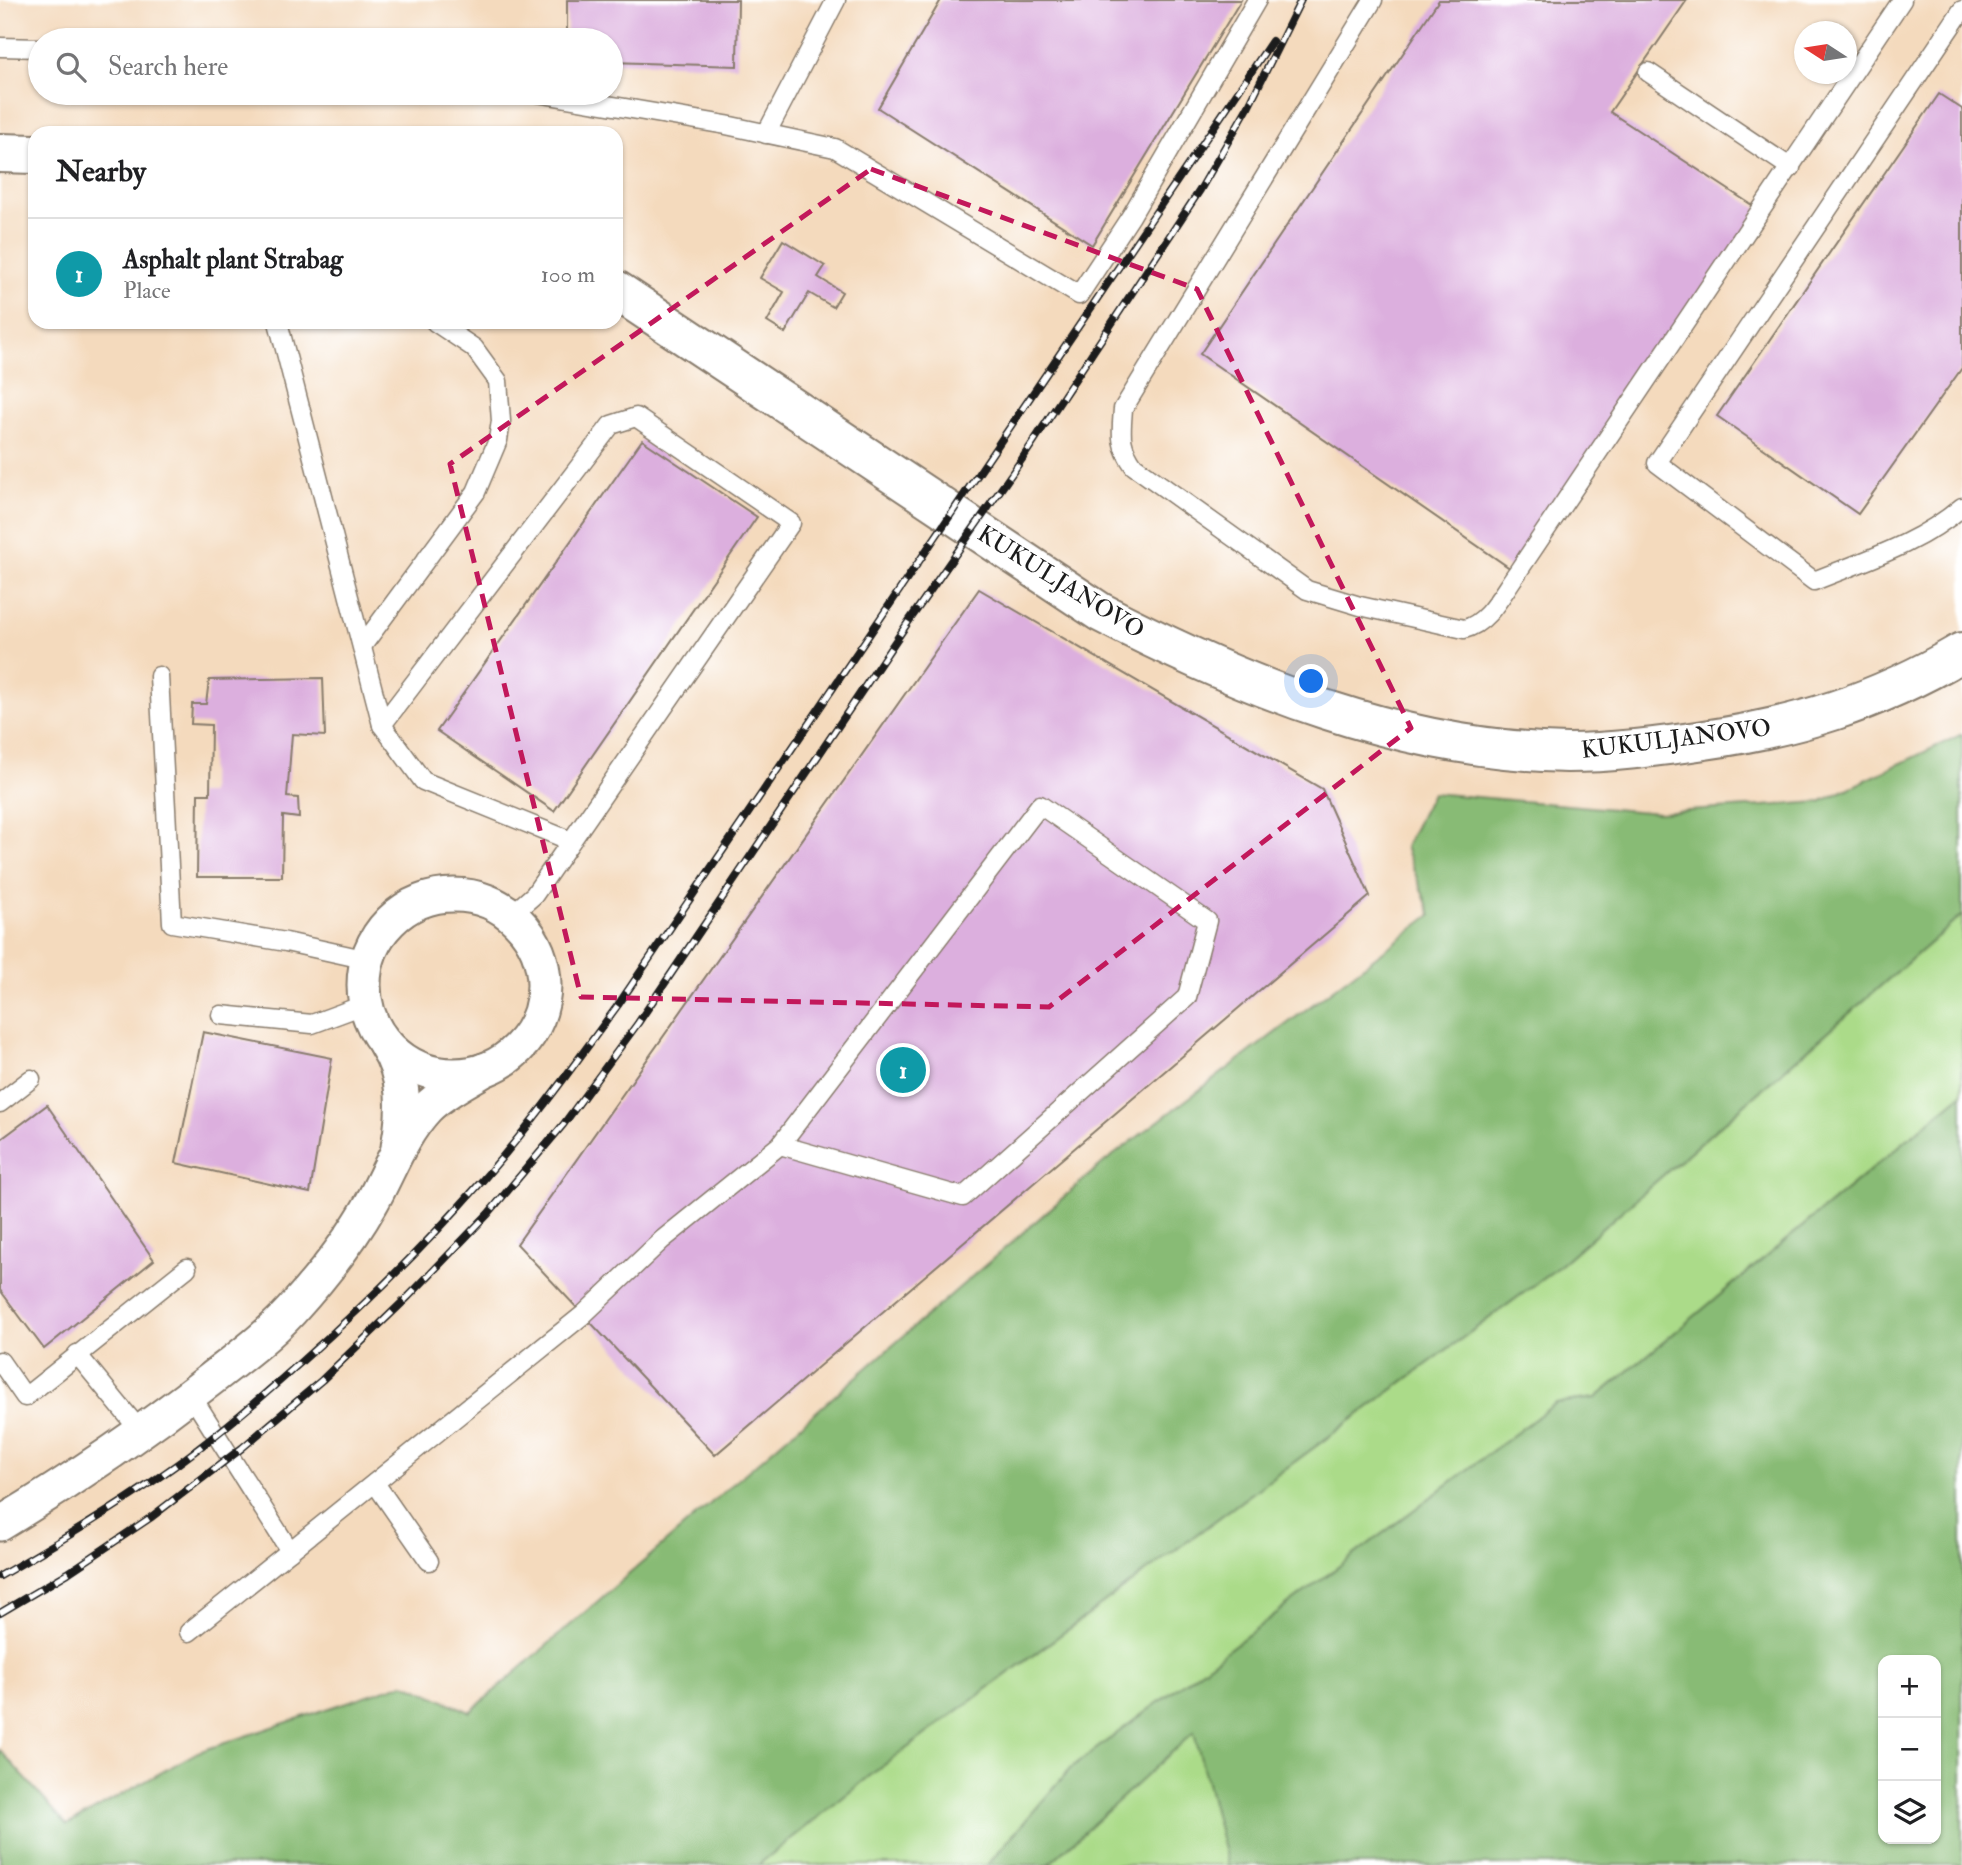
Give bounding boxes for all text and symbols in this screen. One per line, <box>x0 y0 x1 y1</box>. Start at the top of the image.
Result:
north arrow <box>1794 21 1857 84</box>
search box <box>28 28 623 105</box>
icon: search <box>52 48 90 86</box>
text: Search here <box>108 51 228 83</box>
text: Nearby <box>56 153 146 190</box>
text: Asphalt plant Strabag <box>123 244 343 276</box>
text: 1 <box>75 260 83 289</box>
text: 100 m <box>541 260 595 289</box>
text: Place <box>123 276 171 305</box>
street label: KUKULJANOVO <box>972 518 1150 646</box>
your location <box>1294 664 1328 698</box>
street label: KUKULJANOVO <box>1579 712 1773 766</box>
pin: 1 <box>880 1044 926 1096</box>
map controls <box>1878 1655 1941 1844</box>
button: + <box>1878 1655 1941 1718</box>
button: − <box>1878 1718 1941 1781</box>
button: layers <box>1878 1781 1941 1844</box>

